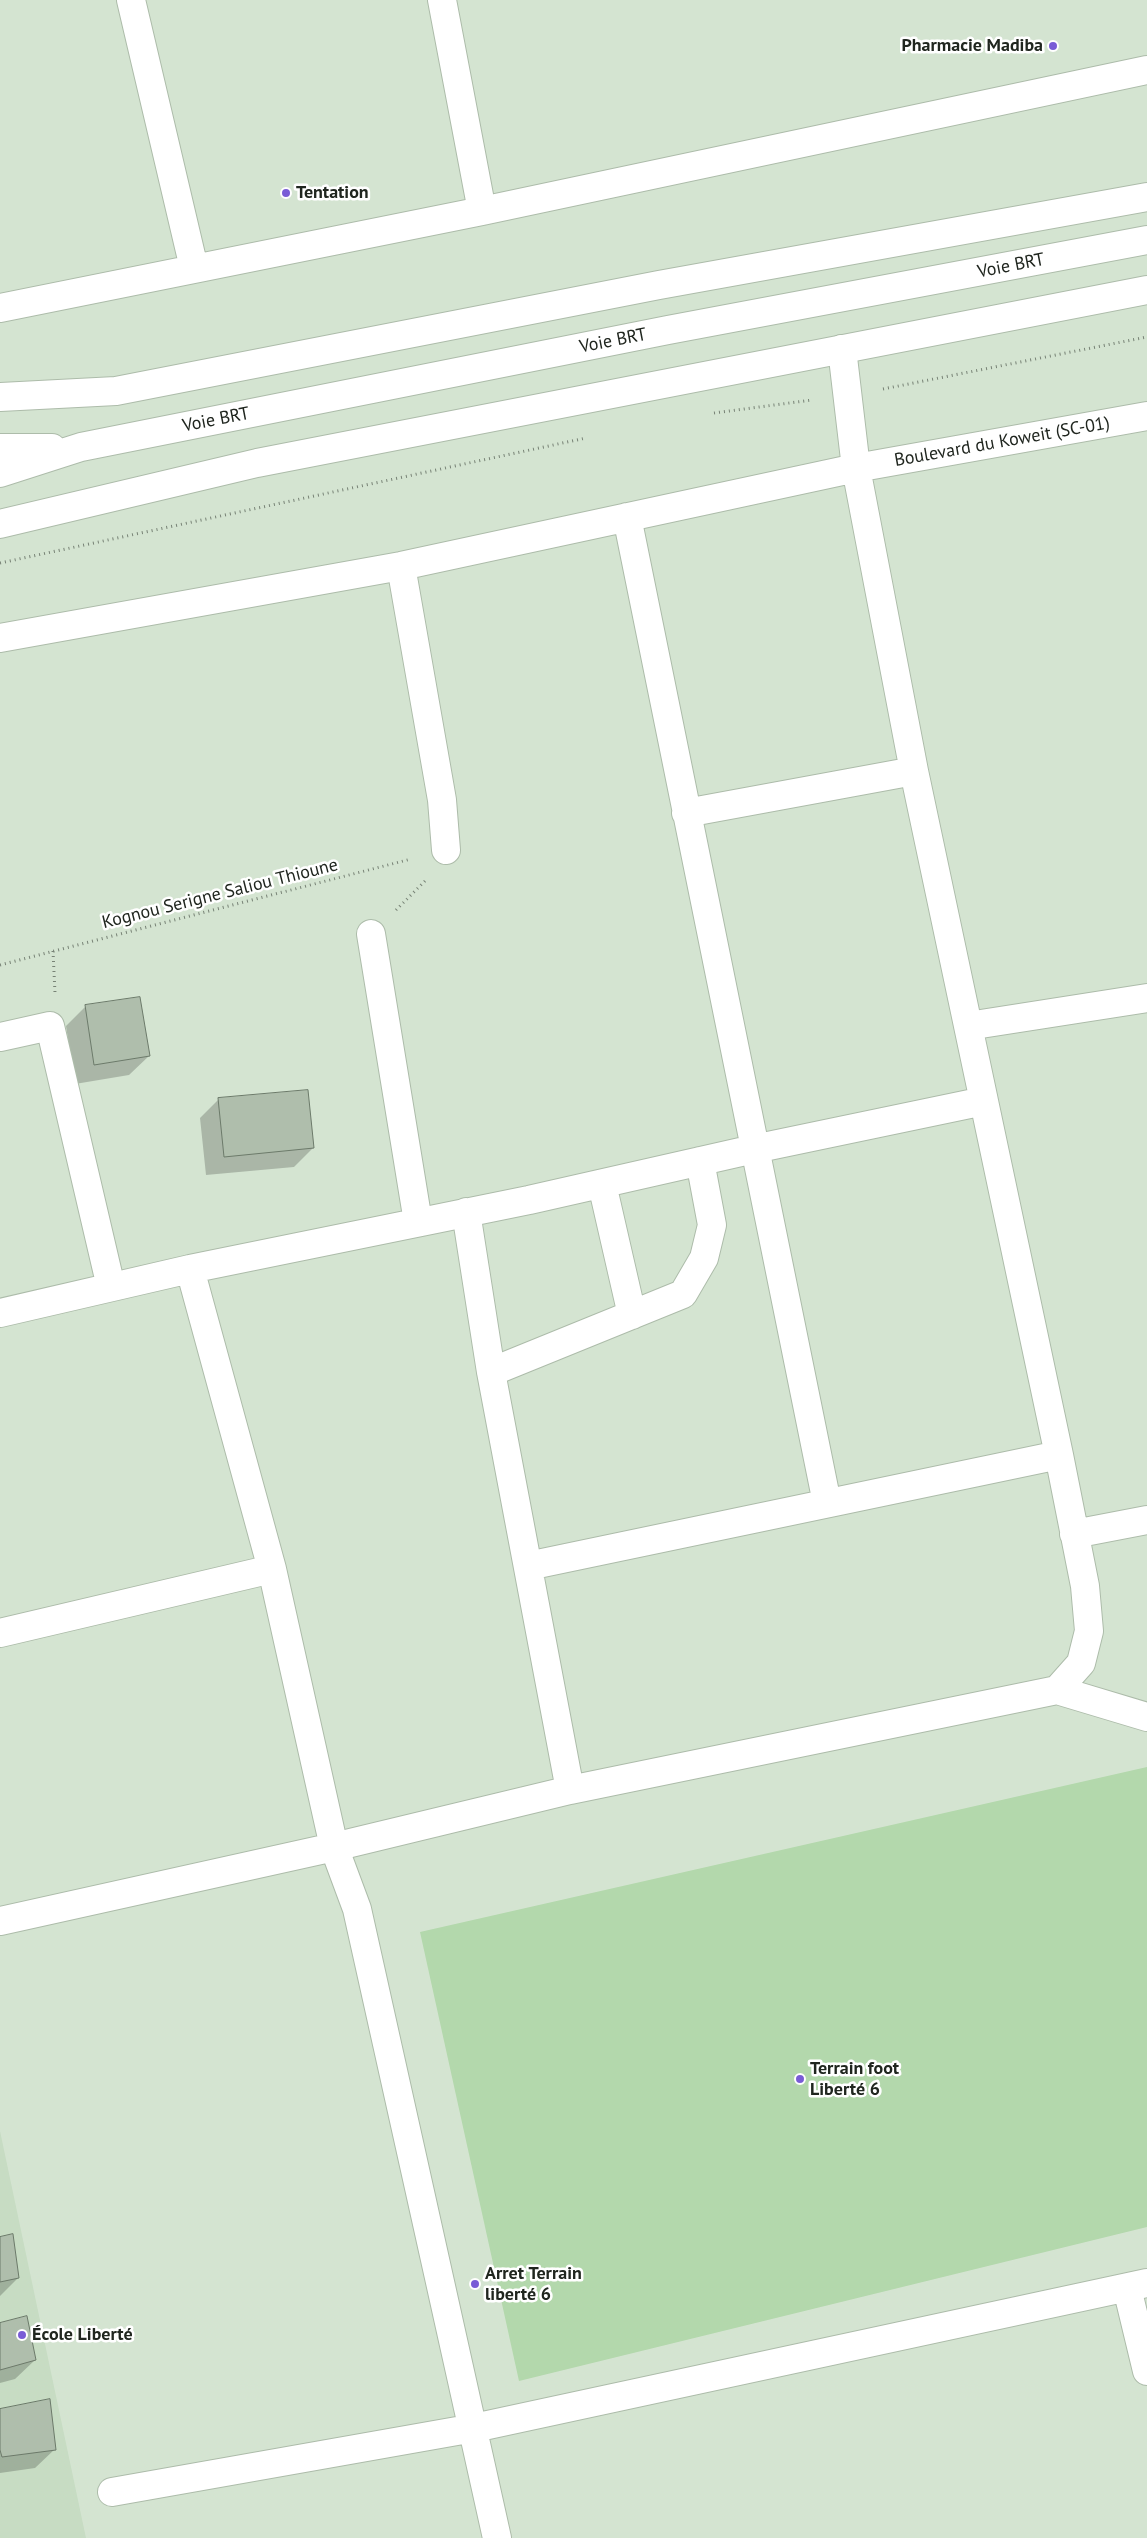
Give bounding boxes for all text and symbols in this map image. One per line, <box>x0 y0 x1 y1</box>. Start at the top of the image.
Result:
place label: Pharmacie Madiba <box>901 35 1043 57</box>
marker: Pharmacie Madiba <box>1047 40 1059 52</box>
place label: Tentation <box>296 182 369 204</box>
marker: Tentation <box>280 187 292 199</box>
street label: Voie BRT <box>976 249 1046 283</box>
street label: Voie BRT <box>578 324 648 358</box>
street label: Voie BRT <box>181 403 251 437</box>
street label: Boulevard du Koweit (SC-01) <box>893 412 1111 472</box>
street label: Kognou Serigne Saliou Thioune <box>100 854 340 934</box>
place label: Terrain foot Liberté 6 <box>810 2058 899 2100</box>
marker: Terrain foot Liberté 6 <box>794 2073 806 2085</box>
place label: Arret Terrain liberté 6 <box>485 2263 582 2306</box>
marker: Arret Terrain liberté 6 <box>469 2278 481 2290</box>
place label: École Liberté <box>32 2324 133 2346</box>
marker: École Liberté <box>16 2329 28 2341</box>

